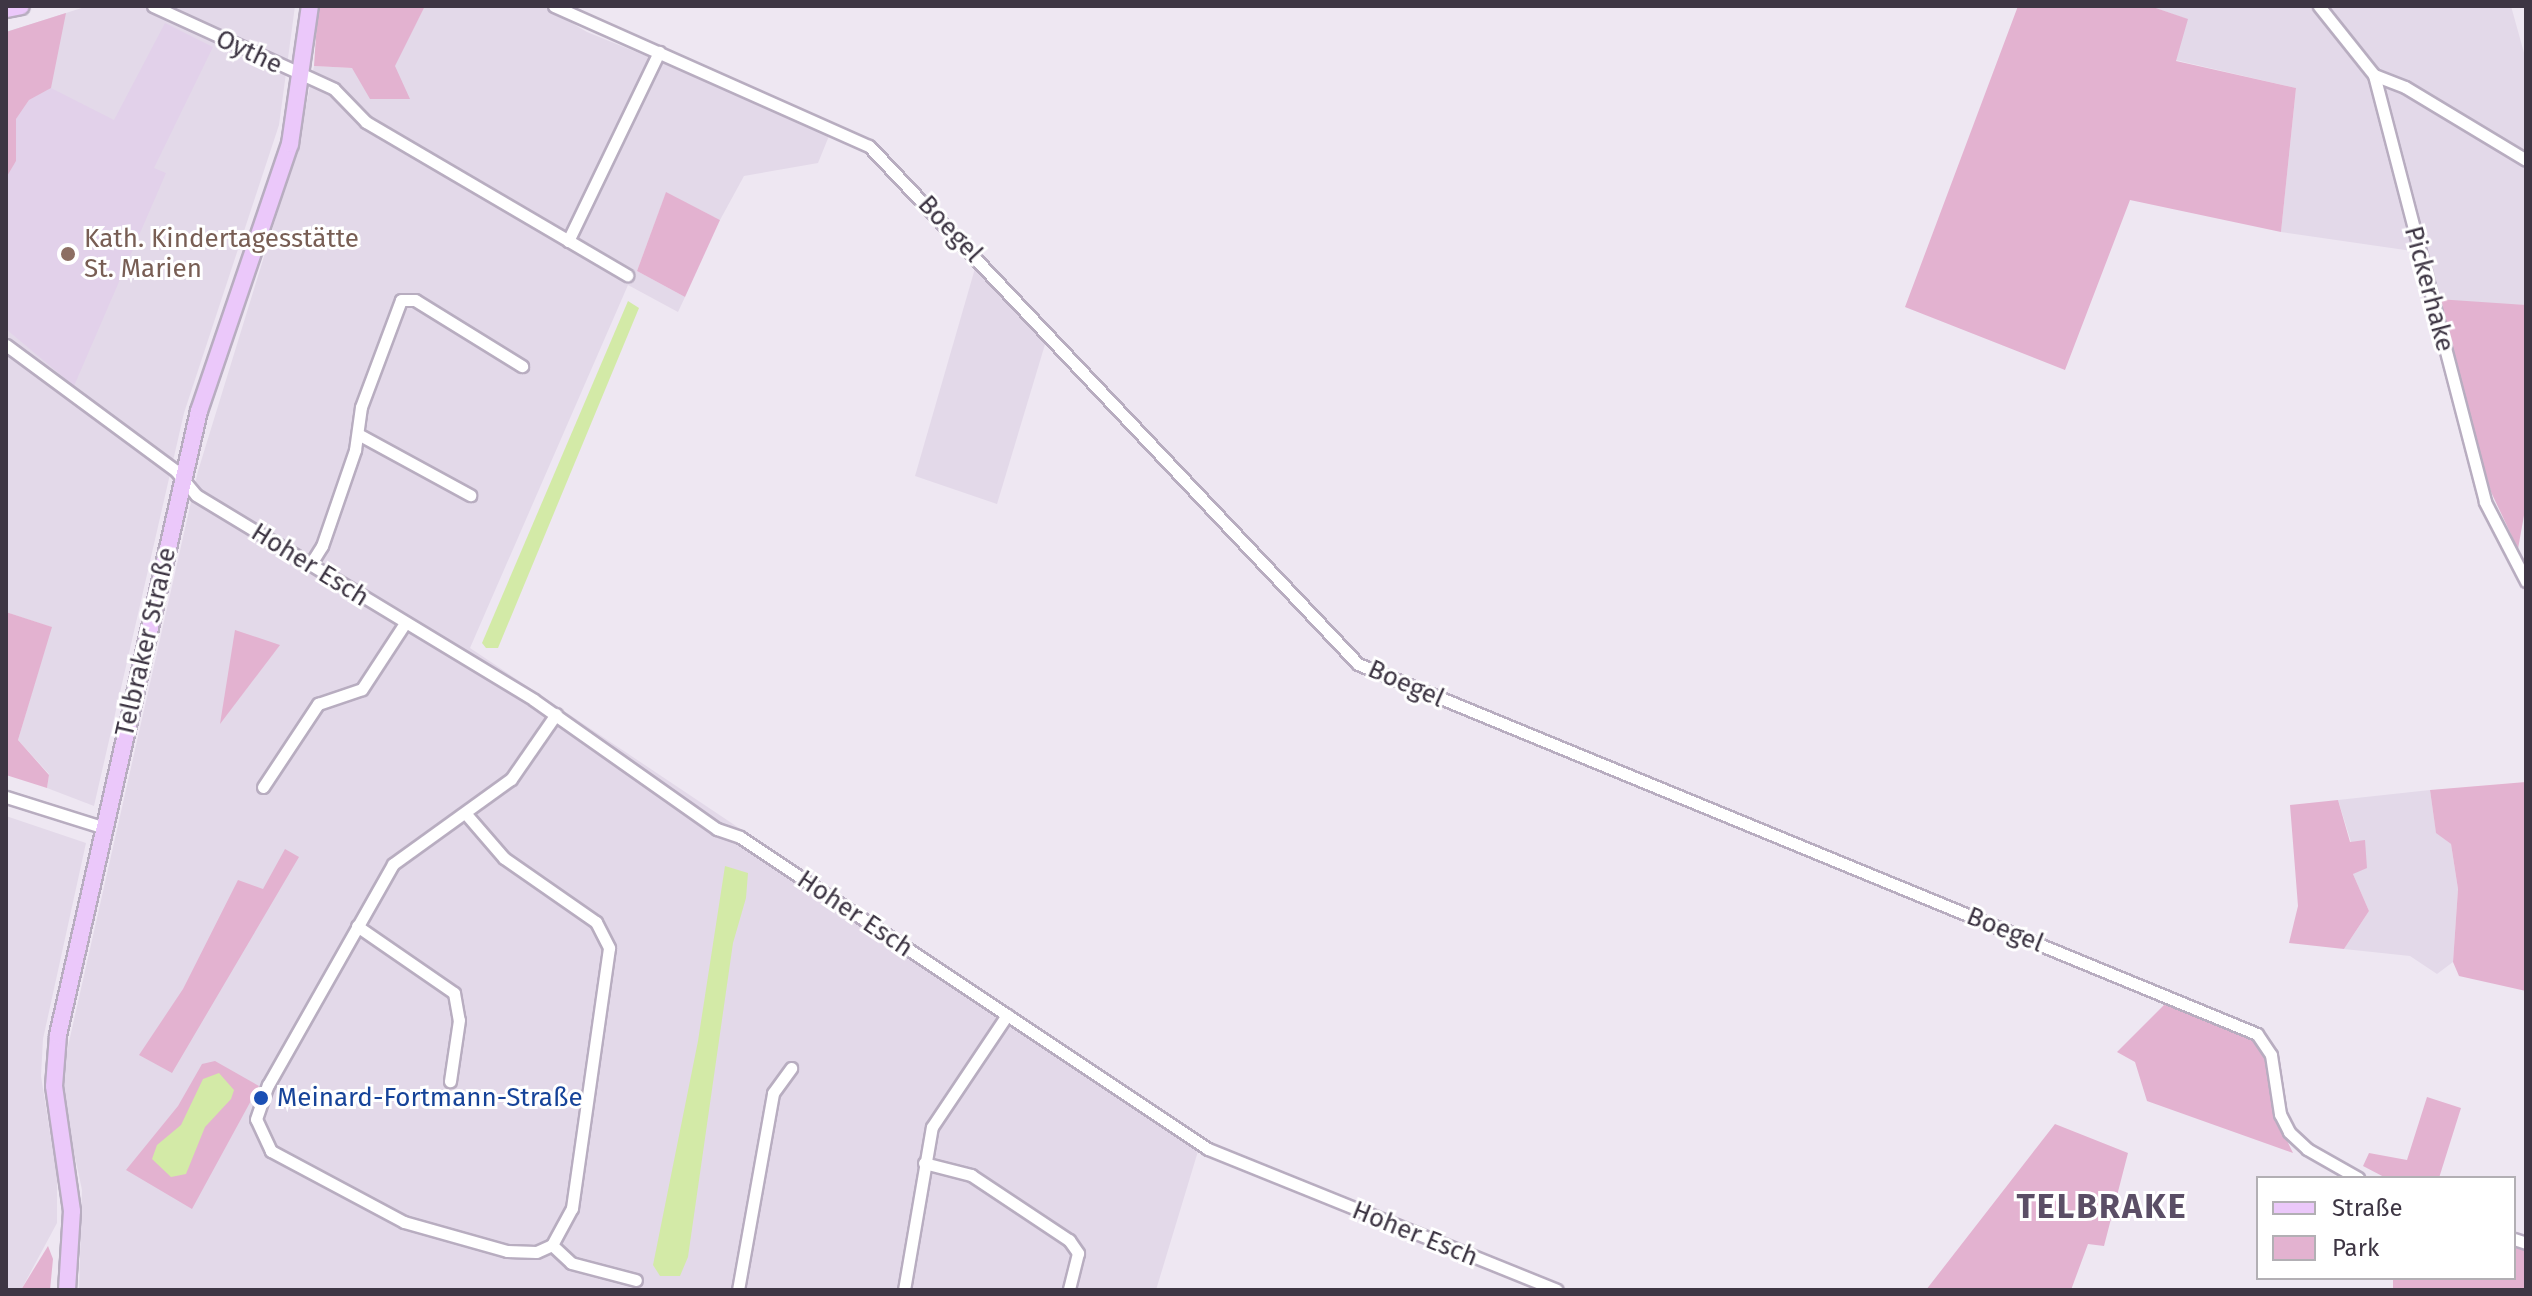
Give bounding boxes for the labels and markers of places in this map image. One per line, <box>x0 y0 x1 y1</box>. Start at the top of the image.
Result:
place label: Kath. Kindertagesstätte St. Marien <box>84 223 359 284</box>
marker: Kath. Kindertagesstätte St. Marien <box>59 245 77 263</box>
place label: Meinard-Fortmann-Straße <box>277 1082 583 1114</box>
marker: Meinard-Fortmann-Straße <box>252 1089 270 1107</box>

